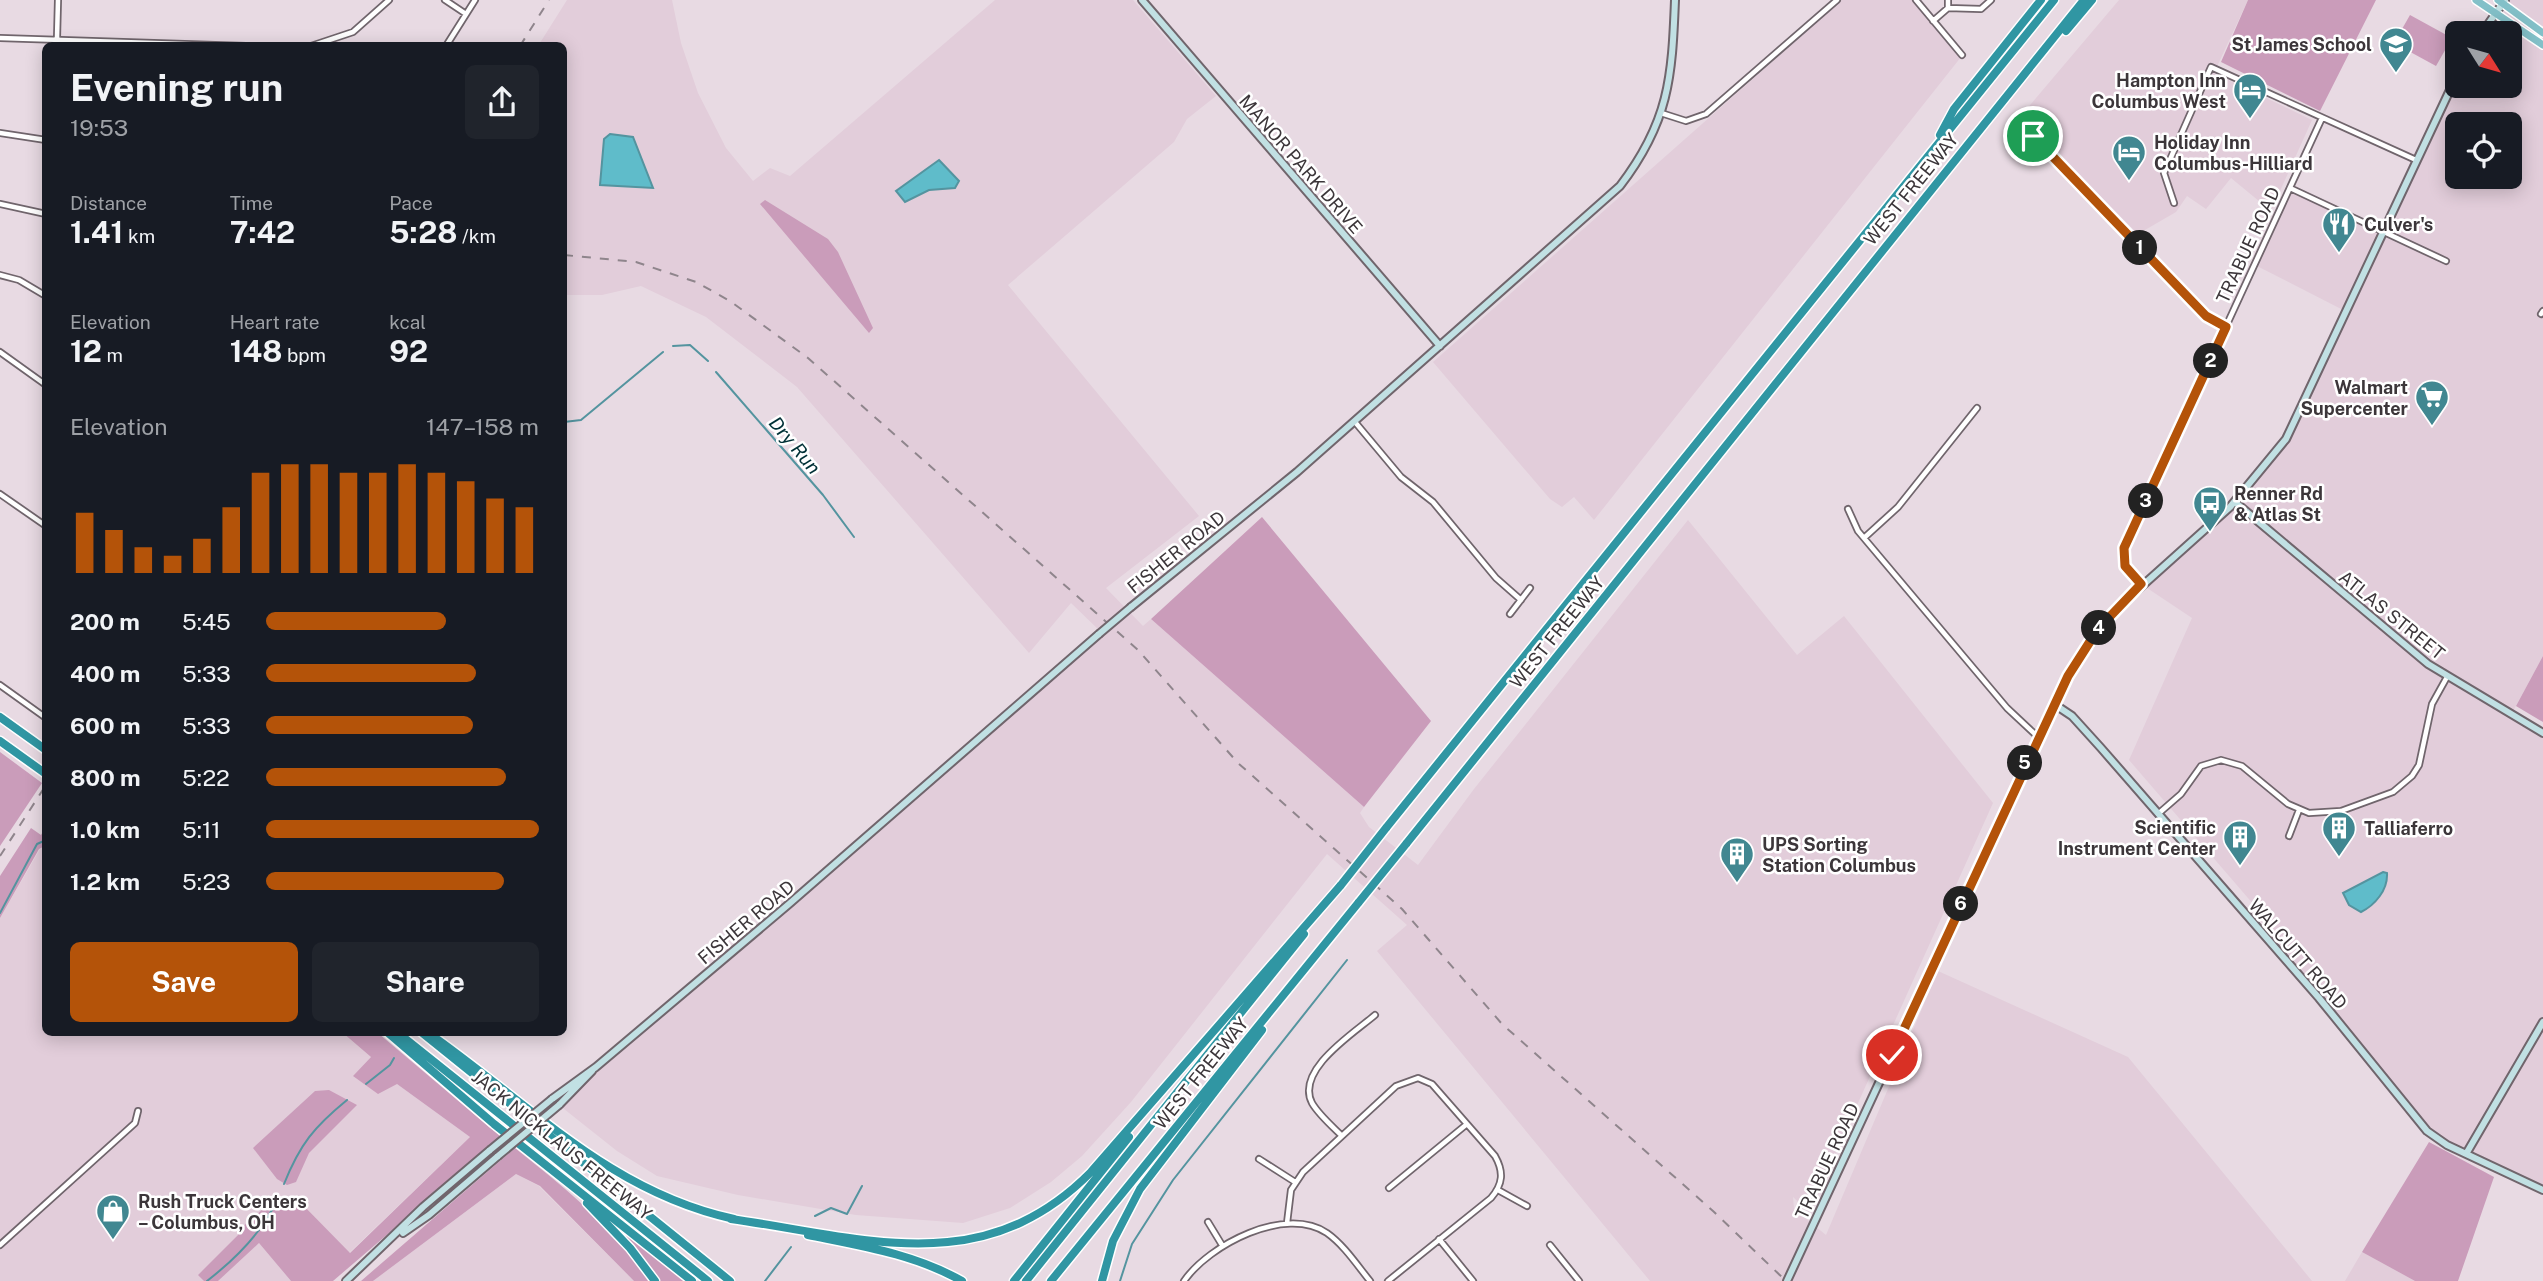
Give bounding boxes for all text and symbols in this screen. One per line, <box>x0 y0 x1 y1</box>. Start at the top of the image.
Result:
north arrow <box>2445 21 2522 98</box>
map controls <box>2445 21 2522 189</box>
school or university icon: St James School <box>2377 25 2415 74</box>
place label: St James School <box>2231 34 2372 55</box>
text: Evening run <box>70 65 283 110</box>
button: share <box>465 65 539 139</box>
place label: Hampton Inn Columbus West <box>2092 70 2226 112</box>
hotel icon: Hampton Inn Columbus West <box>2231 71 2269 120</box>
street label: MANOR PARK DRIVE <box>1235 90 1367 238</box>
pin <box>2003 106 2063 166</box>
button: locate <box>2445 112 2522 189</box>
text: 19:53 <box>70 114 128 141</box>
icon: arrive <box>2014 117 2052 155</box>
street label: WEST FREEWAY <box>1859 129 1963 249</box>
place label: Holiday Inn Columbus-Hilliard <box>2154 132 2313 174</box>
hotel icon: Holiday Inn Columbus-Hilliard <box>2110 133 2148 182</box>
street label: TRABUE ROAD <box>2212 184 2284 306</box>
text: Distance <box>70 192 147 214</box>
text: Time <box>230 192 273 214</box>
text: Pace <box>389 192 433 214</box>
restaurant icon: Culver's <box>2320 205 2358 254</box>
text: 1.41 <box>70 214 123 250</box>
text: 7:42 <box>230 214 295 250</box>
text: 5:28 <box>389 214 457 250</box>
place label: Culver's <box>2364 214 2433 235</box>
text: km <box>123 225 155 247</box>
text: /km <box>457 225 496 247</box>
pin: 1 <box>2122 230 2158 266</box>
text: 1 <box>2135 236 2144 258</box>
text: Elevation <box>70 311 151 333</box>
text: Heart rate <box>230 311 319 333</box>
text: kcal <box>389 311 426 333</box>
text: 12 <box>70 333 102 369</box>
text: 148 <box>230 333 282 369</box>
text: 92 <box>389 333 428 369</box>
text: m <box>102 344 123 366</box>
text: bpm <box>282 344 326 366</box>
pin: 2 <box>2194 344 2228 378</box>
text: 2 <box>2204 349 2217 371</box>
place label: Walmart Supercenter <box>2301 377 2409 419</box>
supermarket icon: Walmart Supercenter <box>2413 378 2451 427</box>
water label: Dry Run <box>765 412 825 478</box>
text: Elevation <box>70 413 168 440</box>
text: 147–158 m <box>426 413 539 440</box>
place label: Renner Rd & Atlas St <box>2234 483 2323 525</box>
pin: 3 <box>2128 484 2164 518</box>
bus stop icon: Renner Rd & Atlas St <box>2191 484 2229 533</box>
text: 3 <box>2139 489 2152 511</box>
street label: FISHER ROAD <box>1123 506 1229 598</box>
street label: ATLAS STREET <box>2335 566 2449 664</box>
street label: WEST FREEWAY <box>1505 572 1609 692</box>
text: 200 m <box>70 608 140 635</box>
text: 5:45 <box>182 608 231 635</box>
pin: 4 <box>2082 610 2116 646</box>
text: 4 <box>2092 616 2105 638</box>
text: 400 m <box>70 660 140 687</box>
text: 5:33 <box>182 660 231 687</box>
text: 600 m <box>70 712 140 739</box>
text: 5:33 <box>182 712 231 739</box>
pin: 5 <box>2008 746 2042 780</box>
text: 5 <box>2018 751 2031 773</box>
text: 800 m <box>70 764 141 791</box>
text: 5:22 <box>182 764 230 791</box>
building icon: Talliaferro <box>2320 809 2358 858</box>
text: 1.0 km <box>70 816 140 843</box>
text: 5:11 <box>182 816 221 843</box>
place label: Scientific Instrument Center <box>2058 817 2217 859</box>
building icon: Scientific Instrument Center <box>2221 818 2259 867</box>
place label: Talliaferro <box>2364 818 2453 839</box>
place label: UPS Sorting Station Columbus <box>1762 834 1916 876</box>
building icon: UPS Sorting Station Columbus <box>1718 835 1756 884</box>
text: 1.2 km <box>70 868 140 895</box>
text: 5:23 <box>182 868 231 895</box>
street label: FISHER ROAD <box>694 876 798 968</box>
pin: 6 <box>1944 886 1979 922</box>
text: 6 <box>1954 892 1967 914</box>
street label: WALCUTT ROAD <box>2244 895 2352 1013</box>
button: Save <box>70 942 298 1022</box>
button: Share <box>312 942 539 1022</box>
street label: WEST FREEWAY <box>1149 1013 1253 1133</box>
pin <box>1862 1025 1922 1085</box>
icon: check <box>1873 1036 1911 1074</box>
street label: JACK NICKLAUS FREEWAY <box>468 1066 656 1224</box>
street label: TRABUE ROAD <box>1791 1100 1863 1222</box>
place label: Rush Truck Centers – Columbus, OH <box>138 1191 307 1233</box>
shop icon: Rush Truck Centers – Columbus, OH <box>94 1192 132 1241</box>

